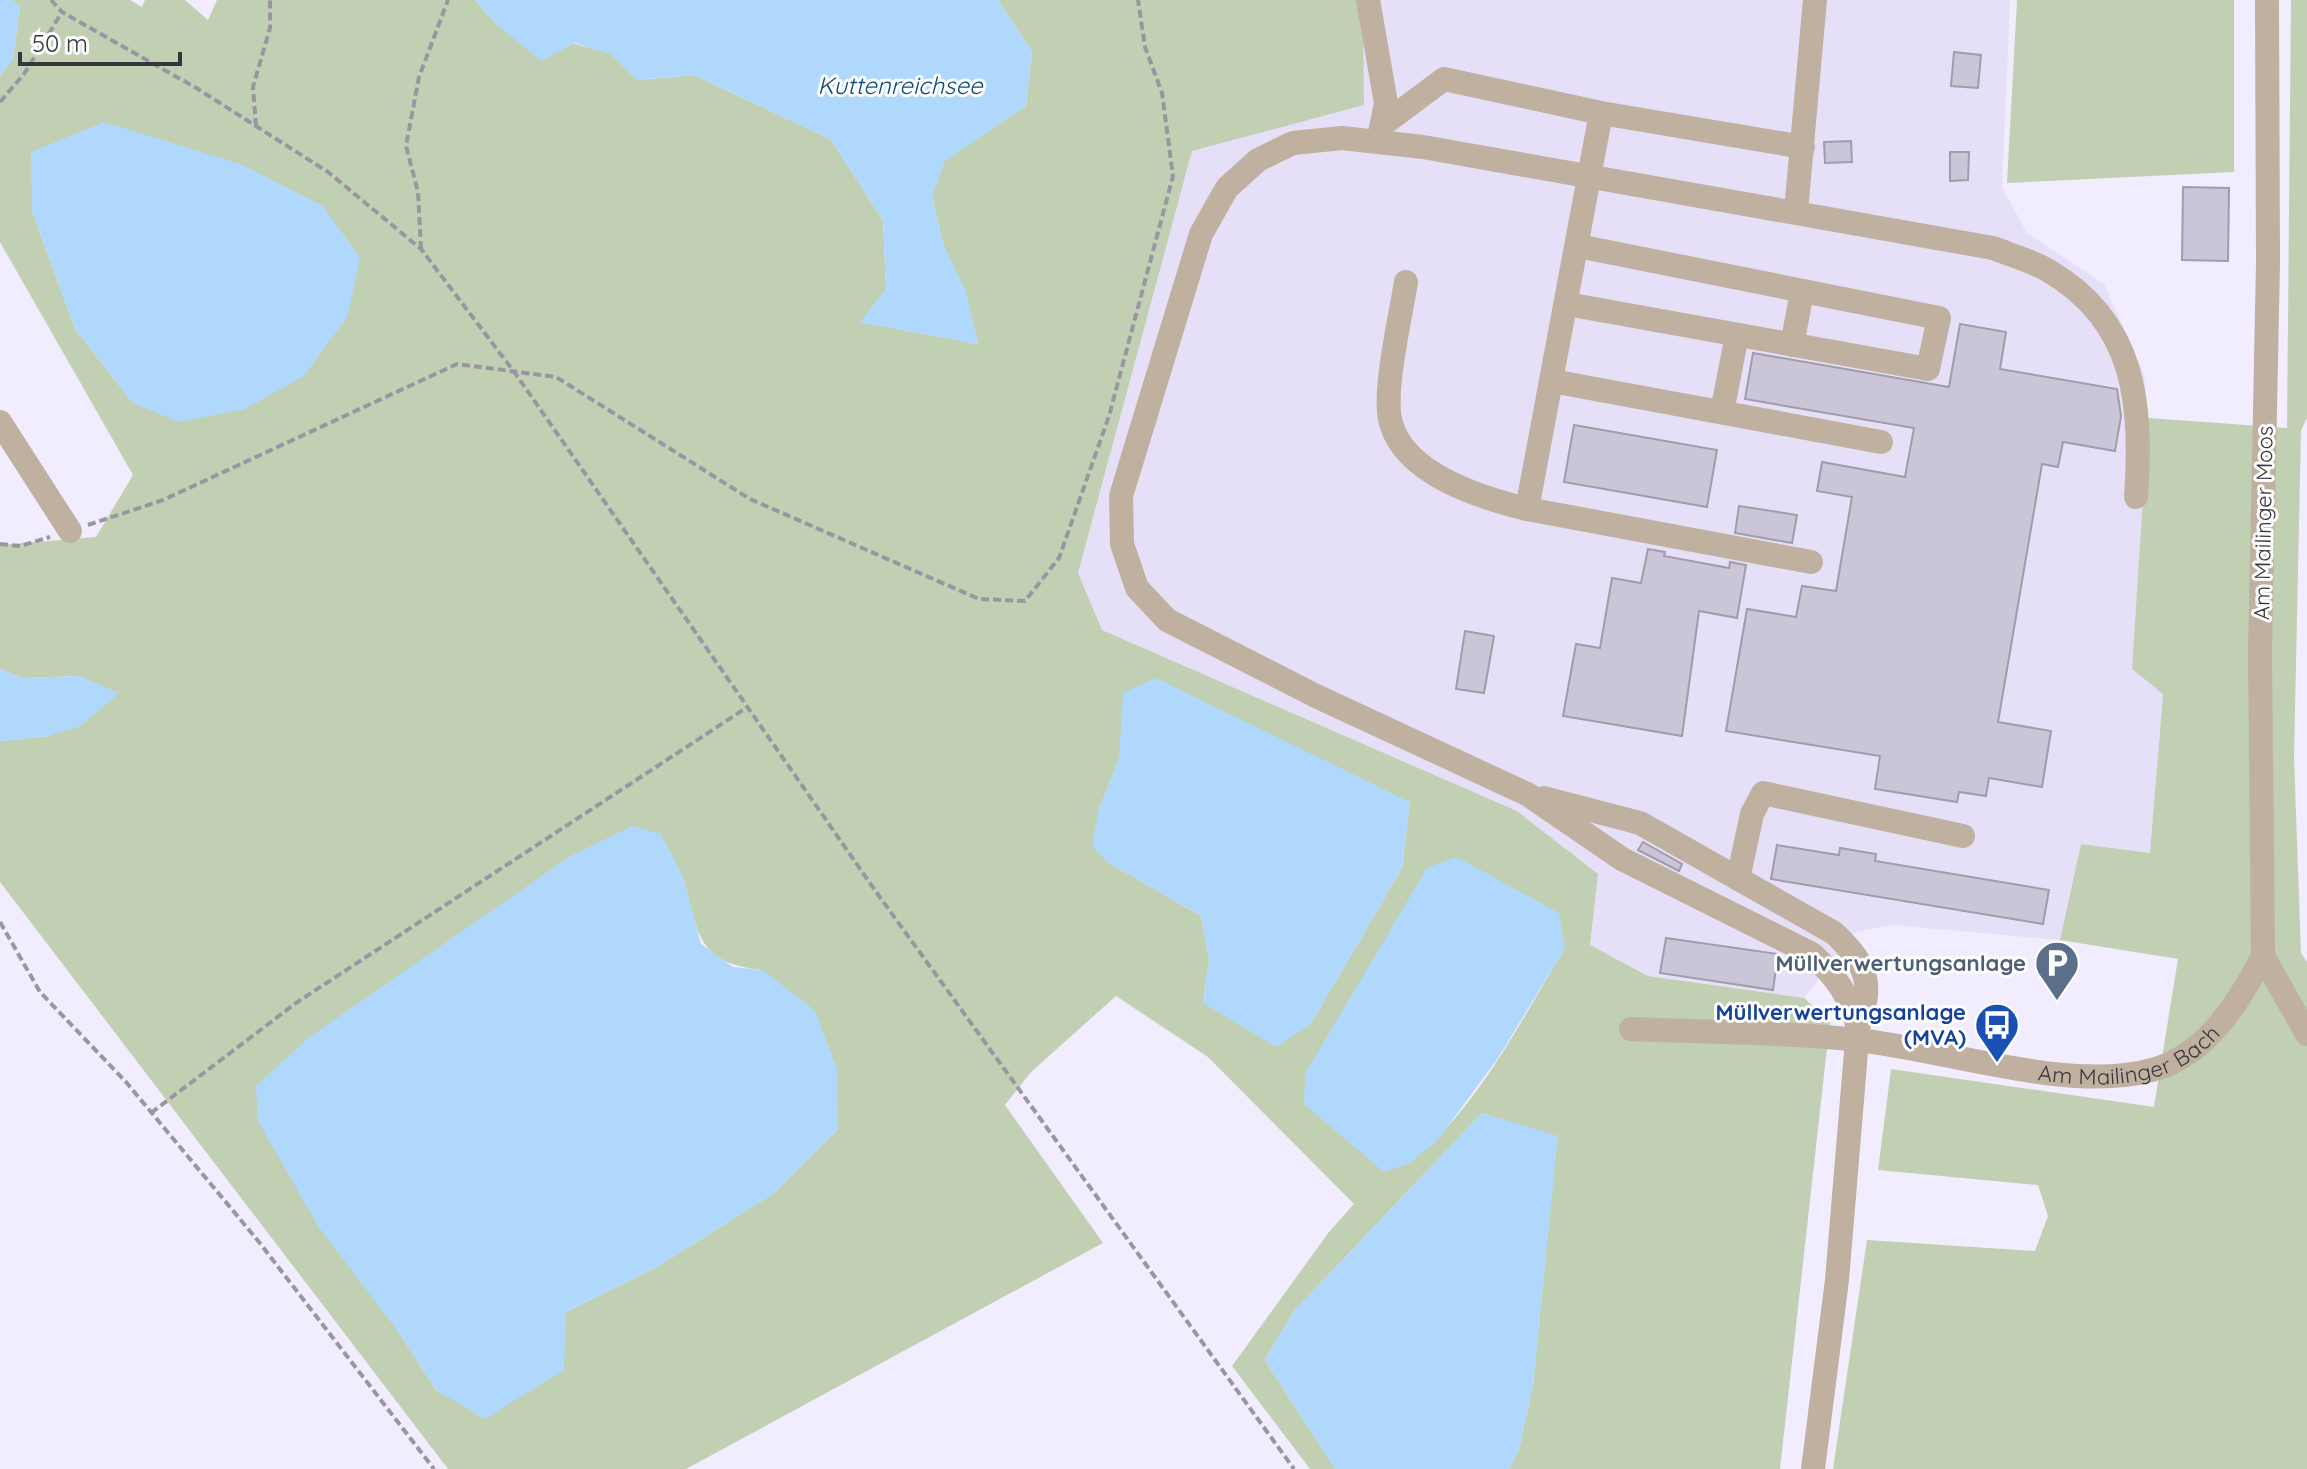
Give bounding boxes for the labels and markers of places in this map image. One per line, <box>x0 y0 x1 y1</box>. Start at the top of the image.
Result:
parking icon: Müllverwertungsanlage <box>2033 939 2081 1002</box>
place label: Müllverwertungsanlage <box>1776 949 2026 977</box>
place label: Müllverwertungsanlage (MVA) <box>1716 998 1966 1051</box>
bus stop icon: Müllverwertungsanlage (MVA) <box>1973 1001 2021 1064</box>

